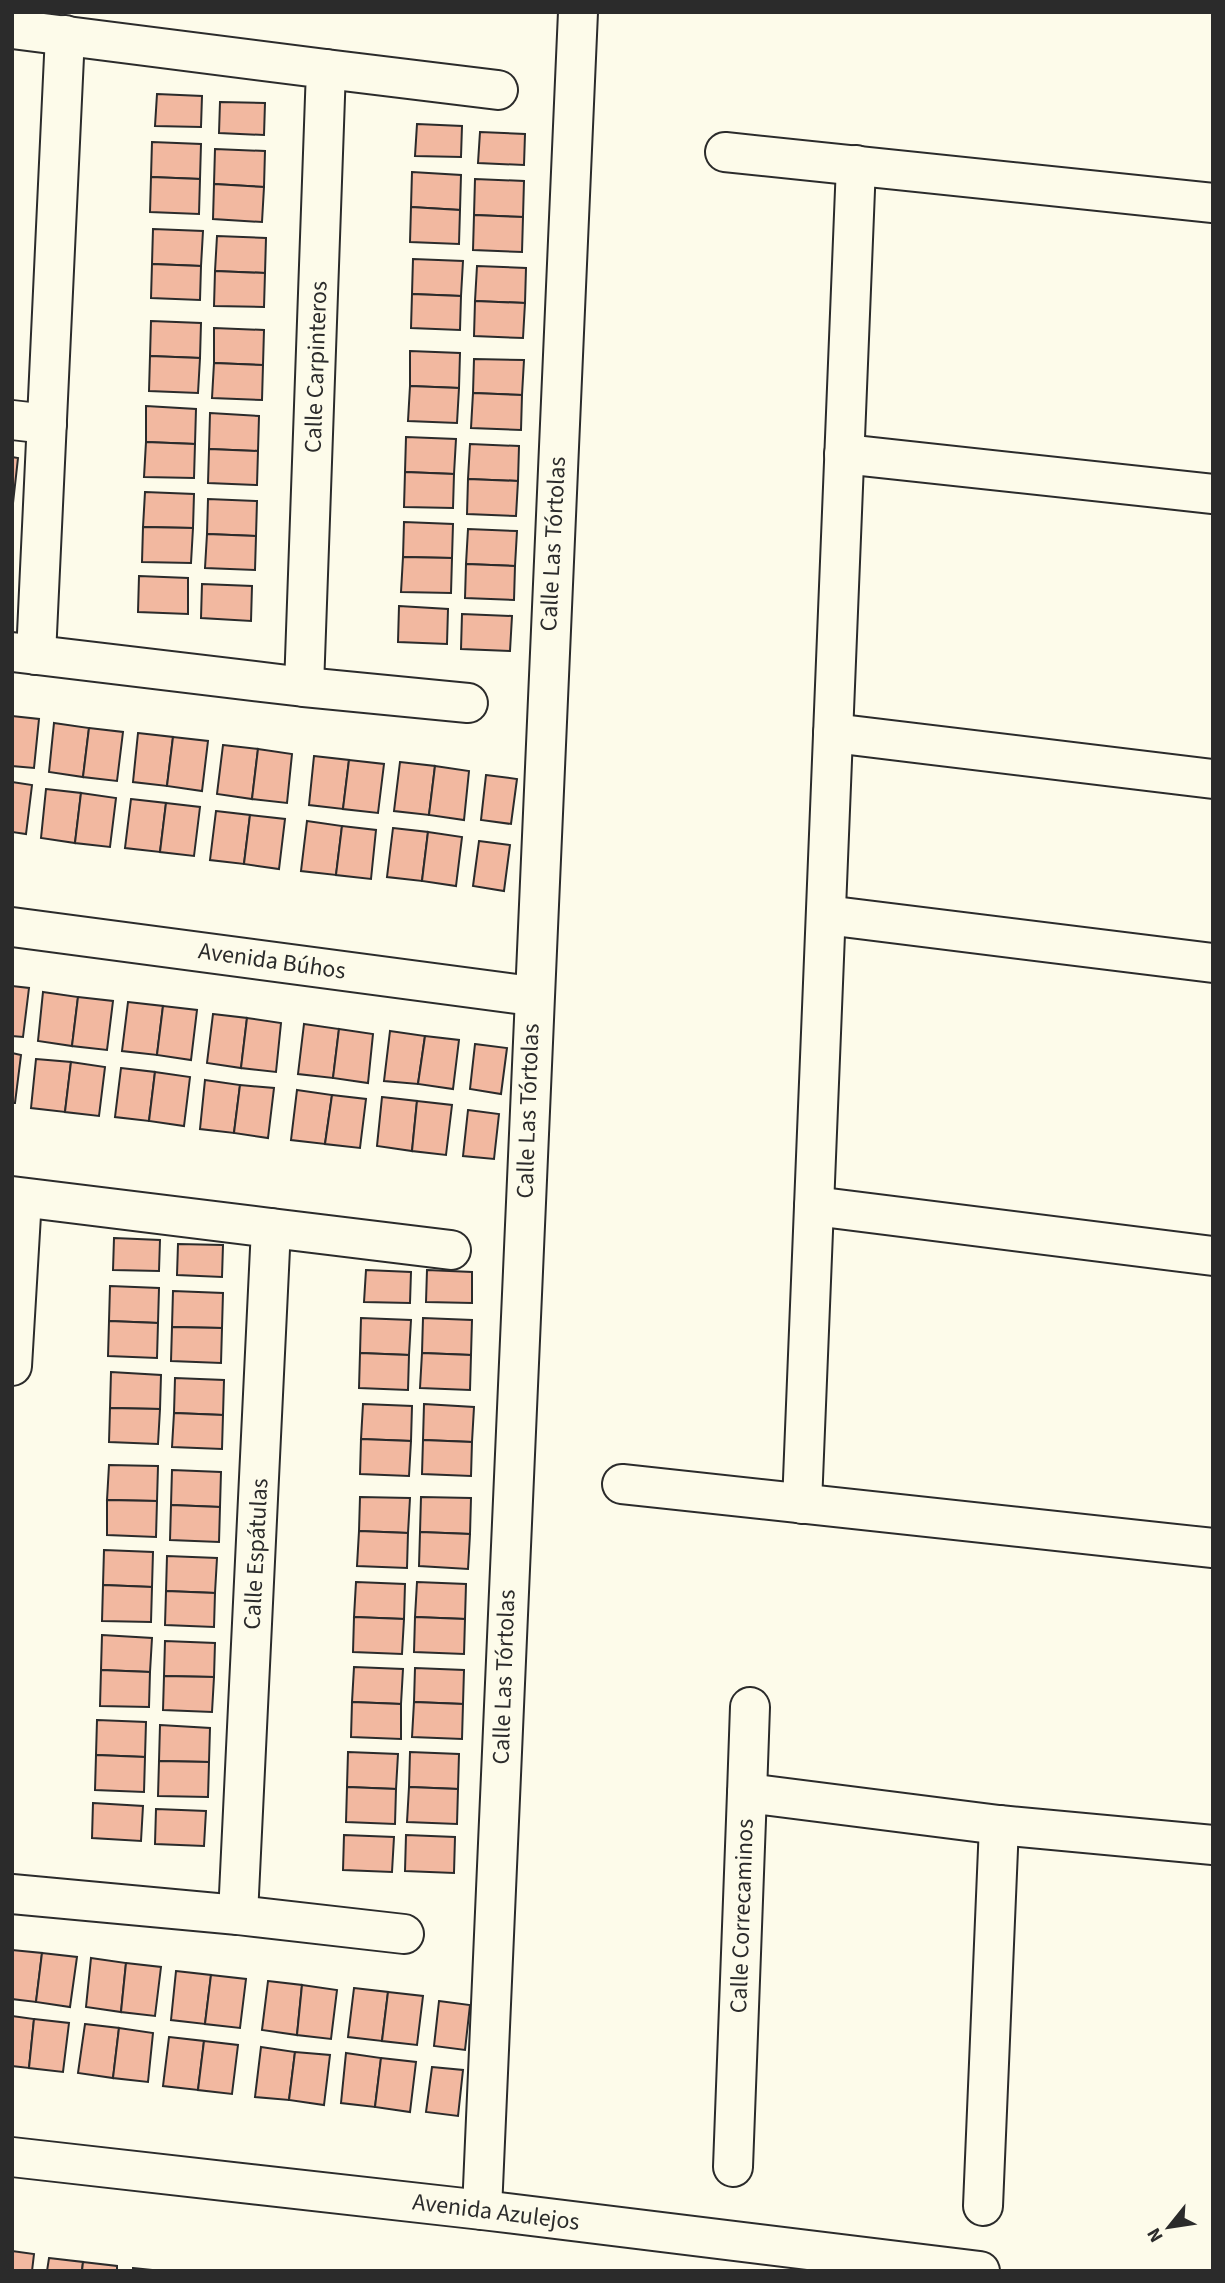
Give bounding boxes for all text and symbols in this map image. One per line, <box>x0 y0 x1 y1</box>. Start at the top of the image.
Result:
street label: Calle Carpinteros <box>296 280 336 454</box>
street label: Calle Las Tórtolas <box>531 456 575 632</box>
street label: Avenida Búhos <box>196 933 348 989</box>
street label: Calle Las Tórtolas <box>507 1023 549 1199</box>
street label: Calle Espátulas <box>235 1477 277 1631</box>
street label: Calle Las Tórtolas <box>483 1589 525 1765</box>
street label: Calle Correcaminos <box>721 1818 763 2014</box>
street label: Avenida Azulejos <box>410 2184 582 2240</box>
north arrow <box>1134 2192 1204 2262</box>
text: N <box>1141 2223 1170 2247</box>

